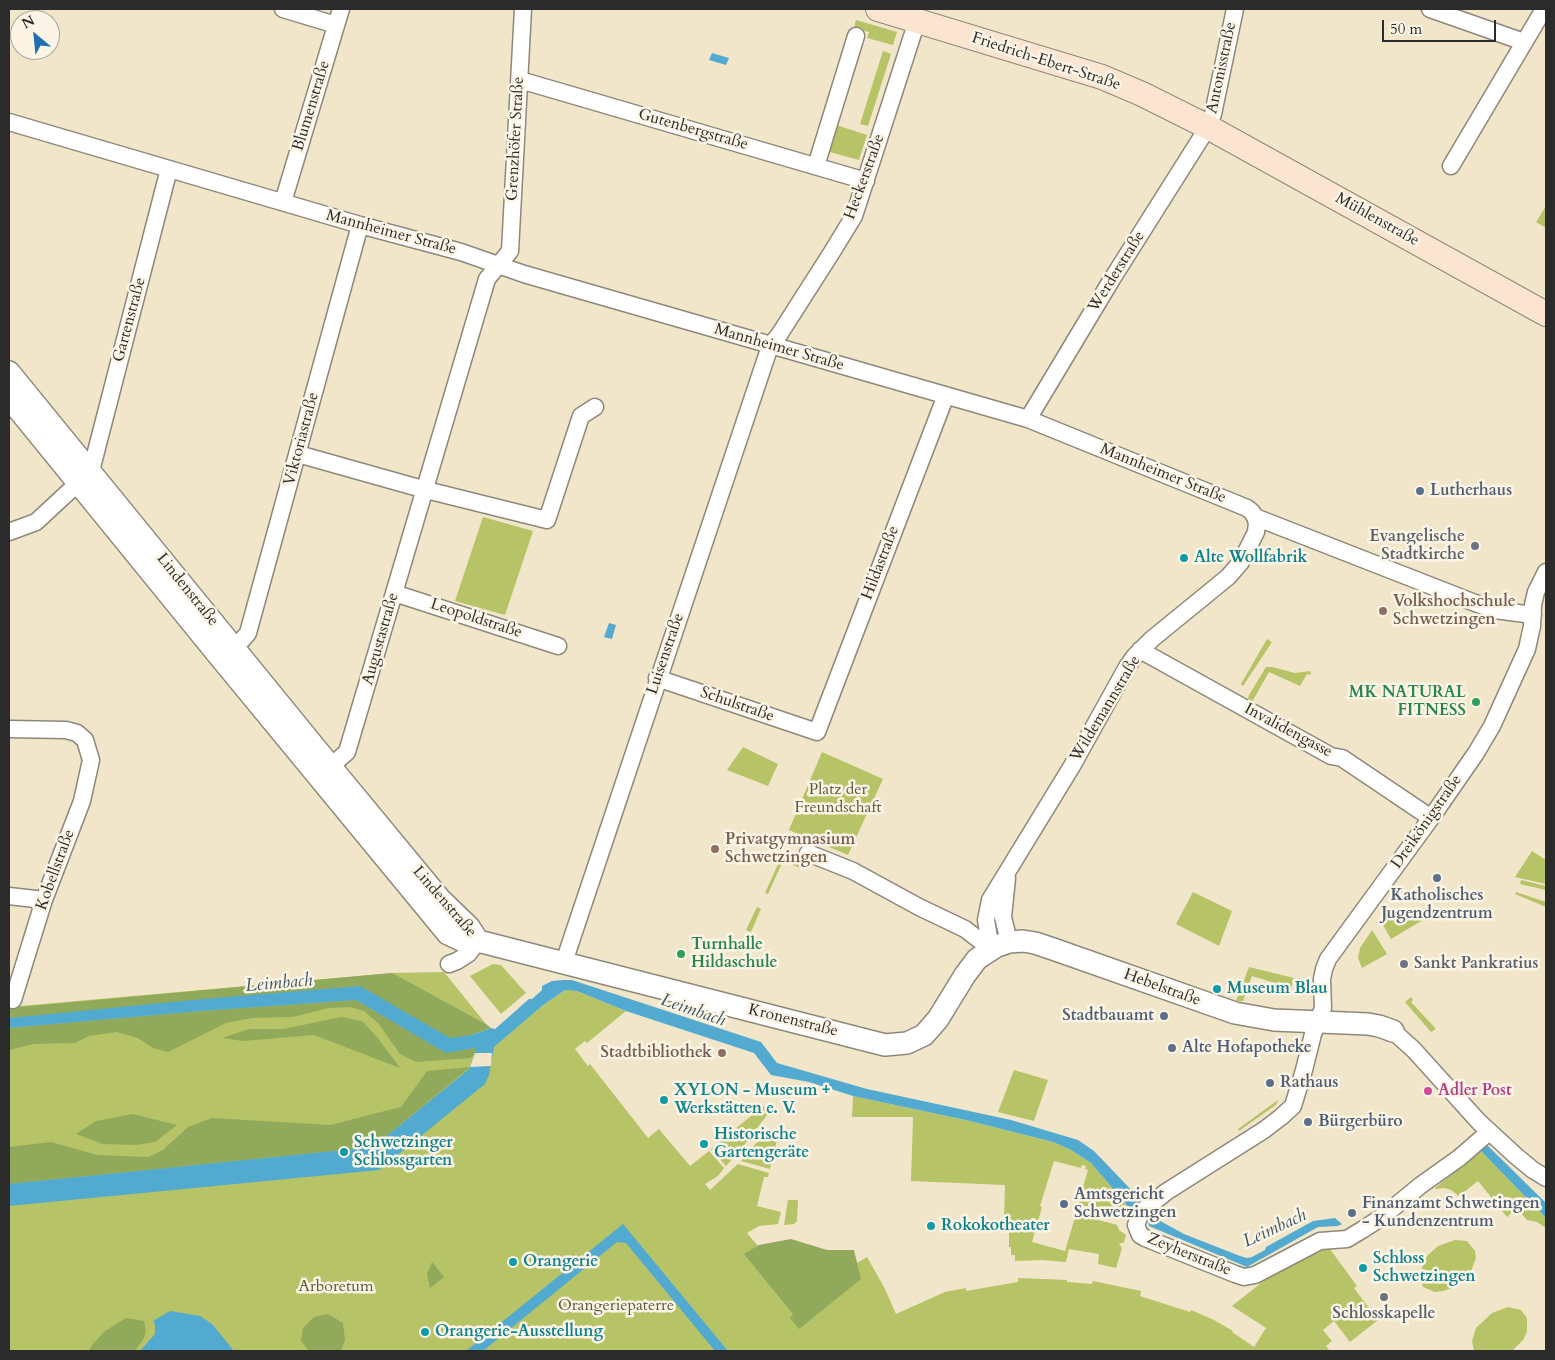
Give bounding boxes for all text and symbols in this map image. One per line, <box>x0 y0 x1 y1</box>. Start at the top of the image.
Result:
north arrow <box>10 10 60 60</box>
scale bar <box>1385 10 1499 42</box>
text: N <box>18 11 38 33</box>
text: 50 m <box>1390 19 1422 39</box>
street label: Antonisstraße <box>1203 20 1241 116</box>
street label: Friedrich-Ebert-Straße <box>969 29 1123 95</box>
street label: Blumenstraße <box>289 58 335 154</box>
street label: Grenzhöfer Straße <box>503 76 529 202</box>
street label: Gutenbergstraße <box>636 105 750 155</box>
street label: Heckerstraße <box>841 132 889 222</box>
street label: Mühlenstraße <box>1332 189 1422 251</box>
street label: Mannheimer Straße <box>324 206 458 260</box>
street label: Werderstraße <box>1084 228 1150 316</box>
street label: Gartenstraße <box>109 276 151 364</box>
street label: Mannheimer Straße <box>712 320 846 376</box>
street label: Viktoriastraße <box>280 390 324 488</box>
street label: Mannheimer Straße <box>1097 440 1229 508</box>
place label: Lutherhaus <box>1430 481 1512 501</box>
marker: Lutherhaus <box>1414 485 1426 497</box>
street label: Hildastraße <box>858 523 904 603</box>
place label: Evangelische Stadtkirche <box>1369 527 1465 565</box>
marker: Evangelische Stadtkirche <box>1469 540 1481 552</box>
place label: Alte Wollfabrik <box>1194 548 1307 568</box>
street label: Lindenstraße <box>152 550 222 630</box>
marker: Alte Wollfabrik <box>1178 552 1190 564</box>
street label: Augustastraße <box>359 591 403 687</box>
place label: Volkshochschule Schwetzingen <box>1393 592 1516 630</box>
street label: Leopoldstraße <box>428 595 524 643</box>
marker: Volkshochschule Schwetzingen <box>1377 605 1389 617</box>
street label: Luisenstraße <box>643 611 689 697</box>
street label: Wildemannstraße <box>1067 652 1145 766</box>
street label: Schulstraße <box>698 683 776 727</box>
place label: MK NATURAL FITNESS <box>1349 683 1466 721</box>
marker: MK NATURAL FITNESS <box>1470 696 1482 708</box>
street label: Invalidengasse <box>1241 700 1335 762</box>
street label: Dreikönigstraße <box>1387 771 1467 873</box>
park label: Platz der Freundschaft <box>795 780 881 818</box>
street label: Kobellstraße <box>33 827 79 913</box>
place label: Privatgymnasium Schwetzingen <box>725 830 855 868</box>
marker: Privatgymnasium Schwetzingen <box>709 843 721 855</box>
street label: Lindenstraße <box>408 862 480 942</box>
marker: Katholisches Jugendzentrum <box>1431 872 1443 884</box>
place label: Katholisches Jugendzentrum <box>1381 886 1493 924</box>
place label: Turnhalle Hildaschule <box>691 935 777 973</box>
marker: Turnhalle Hildaschule <box>675 948 687 960</box>
place label: Sankt Pankratius <box>1414 954 1539 974</box>
marker: Sankt Pankratius <box>1398 958 1410 970</box>
street label: Hebelstraße <box>1121 965 1203 1011</box>
water label: Leimbach <box>245 970 313 998</box>
place label: Museum Blau <box>1227 979 1328 999</box>
marker: Museum Blau <box>1211 983 1223 995</box>
water label: Leimbach <box>658 990 728 1032</box>
street label: Kronenstraße <box>746 1001 840 1041</box>
place label: Stadtbauamt <box>1062 1006 1154 1026</box>
marker: Stadtbauamt <box>1158 1010 1170 1022</box>
place label: Alte Hofapotheke <box>1182 1038 1312 1058</box>
marker: Alte Hofapotheke <box>1166 1042 1178 1054</box>
place label: Stadtbibliothek <box>601 1043 712 1063</box>
marker: Stadtbibliothek <box>716 1047 728 1059</box>
place label: Rathaus <box>1280 1073 1338 1093</box>
marker: Rathaus <box>1264 1077 1276 1089</box>
place label: XYLON - Museum + Werkstätten e. V. <box>674 1081 830 1119</box>
place label: Adler Post <box>1438 1081 1512 1101</box>
marker: Adler Post <box>1422 1085 1434 1097</box>
marker: XYLON - Museum + Werkstätten e. V. <box>658 1094 670 1106</box>
place label: Bürgerbüro <box>1318 1112 1403 1132</box>
marker: Bürgerbüro <box>1302 1116 1314 1128</box>
place label: Historische Gartengeräte <box>714 1125 809 1163</box>
place label: Schwetzinger Schlossgarten <box>354 1133 453 1171</box>
marker: Historische Gartengeräte <box>698 1138 710 1150</box>
marker: Schwetzinger Schlossgarten <box>338 1146 350 1158</box>
place label: Amtsgericht Schwetzingen <box>1074 1185 1176 1223</box>
place label: Finanzamt Schwetingen - Kundenzentrum <box>1362 1194 1540 1232</box>
marker: Amtsgericht Schwetzingen <box>1058 1198 1070 1210</box>
water label: Leimbach <box>1240 1205 1310 1253</box>
marker: Finanzamt Schwetingen - Kundenzentrum <box>1346 1207 1358 1219</box>
place label: Rokokotheater <box>941 1216 1050 1236</box>
marker: Rokokotheater <box>925 1220 937 1232</box>
street label: Zeyherstraße <box>1144 1229 1234 1281</box>
place label: Schloss Schwetzingen <box>1373 1249 1475 1287</box>
place label: Orangerie <box>523 1252 598 1272</box>
marker: Orangerie <box>507 1256 519 1268</box>
marker: Schloss Schwetzingen <box>1357 1262 1369 1274</box>
park label: Arboretum <box>299 1277 373 1297</box>
marker: Schlosskapelle <box>1378 1291 1390 1303</box>
park label: Orangeriepaterre <box>558 1296 674 1316</box>
place label: Schlosskapelle <box>1332 1304 1436 1324</box>
place label: Orangerie-Ausstellung <box>435 1322 603 1342</box>
marker: Orangerie-Ausstellung <box>419 1326 431 1338</box>

